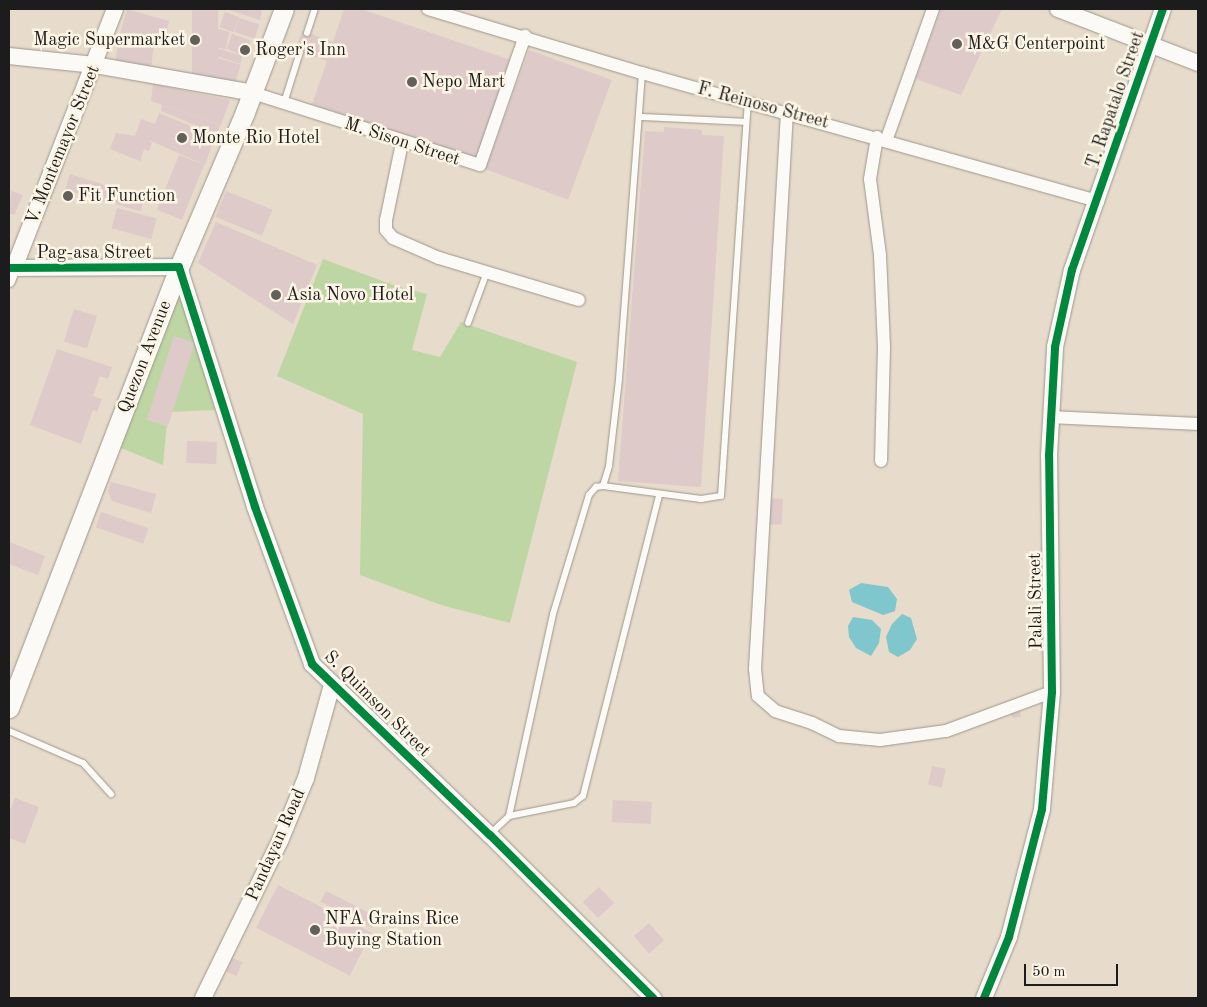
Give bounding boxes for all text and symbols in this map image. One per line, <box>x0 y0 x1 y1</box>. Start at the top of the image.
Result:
place label: Magic Supermarket <box>33 29 185 51</box>
street label: T. Rapatalo Street <box>1082 29 1150 171</box>
place label: M&G Centerpoint <box>967 33 1105 55</box>
marker: Magic Supermarket <box>189 34 201 46</box>
marker: M&G Centerpoint <box>951 38 963 50</box>
place label: Roger's Inn <box>255 39 346 61</box>
marker: Roger's Inn <box>239 44 251 56</box>
street label: V. Montemayor Street <box>21 62 105 228</box>
place label: Nepo Mart <box>422 71 505 93</box>
marker: Nepo Mart <box>406 76 418 88</box>
street label: F. Reinoso Street <box>695 78 831 134</box>
street label: M. Sison Street <box>341 113 463 171</box>
place label: Monte Rio Hotel <box>192 127 320 149</box>
marker: Monte Rio Hotel <box>176 132 188 144</box>
place label: Fit Function <box>78 185 176 207</box>
marker: Fit Function <box>62 190 74 202</box>
street label: Pag-asa Street <box>36 242 152 264</box>
place label: Asia Novo Hotel <box>286 284 414 306</box>
marker: Asia Novo Hotel <box>270 289 282 301</box>
street label: Quezon Avenue <box>114 297 176 417</box>
street label: Palali Street <box>1024 553 1048 649</box>
street label: S. Quimson Street <box>319 646 435 762</box>
street label: Pandayan Road <box>242 785 310 905</box>
place label: NFA Grains Rice Buying Station <box>325 909 459 952</box>
marker: NFA Grains Rice Buying Station <box>309 924 321 936</box>
scale bar <box>1027 954 1121 986</box>
text: 50 m <box>1032 965 1066 980</box>

